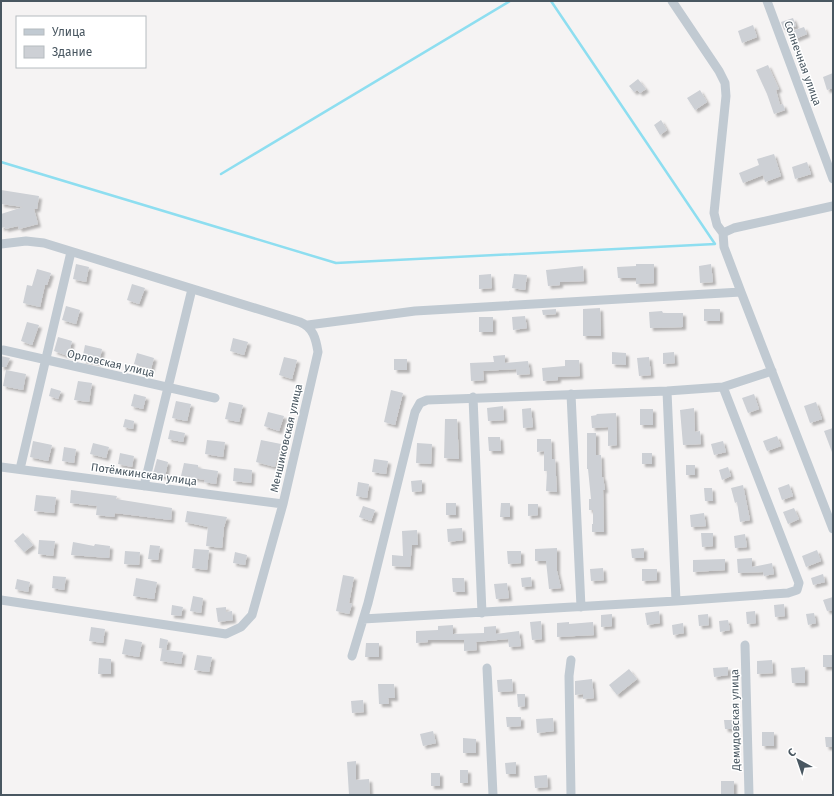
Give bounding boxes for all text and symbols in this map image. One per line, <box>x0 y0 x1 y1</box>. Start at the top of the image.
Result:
legend <box>16 16 146 68</box>
street label: Солнечная улица <box>781 19 824 107</box>
text: Улица <box>52 25 86 39</box>
text: Здание <box>52 45 92 59</box>
street label: Орловская улица <box>66 347 156 380</box>
street label: Меншиковская улица <box>268 383 305 494</box>
street label: Потёмкинская улица <box>90 461 198 488</box>
street label: Демидовская улица <box>728 669 743 772</box>
north arrow <box>778 740 818 780</box>
text: С <box>785 745 799 760</box>

